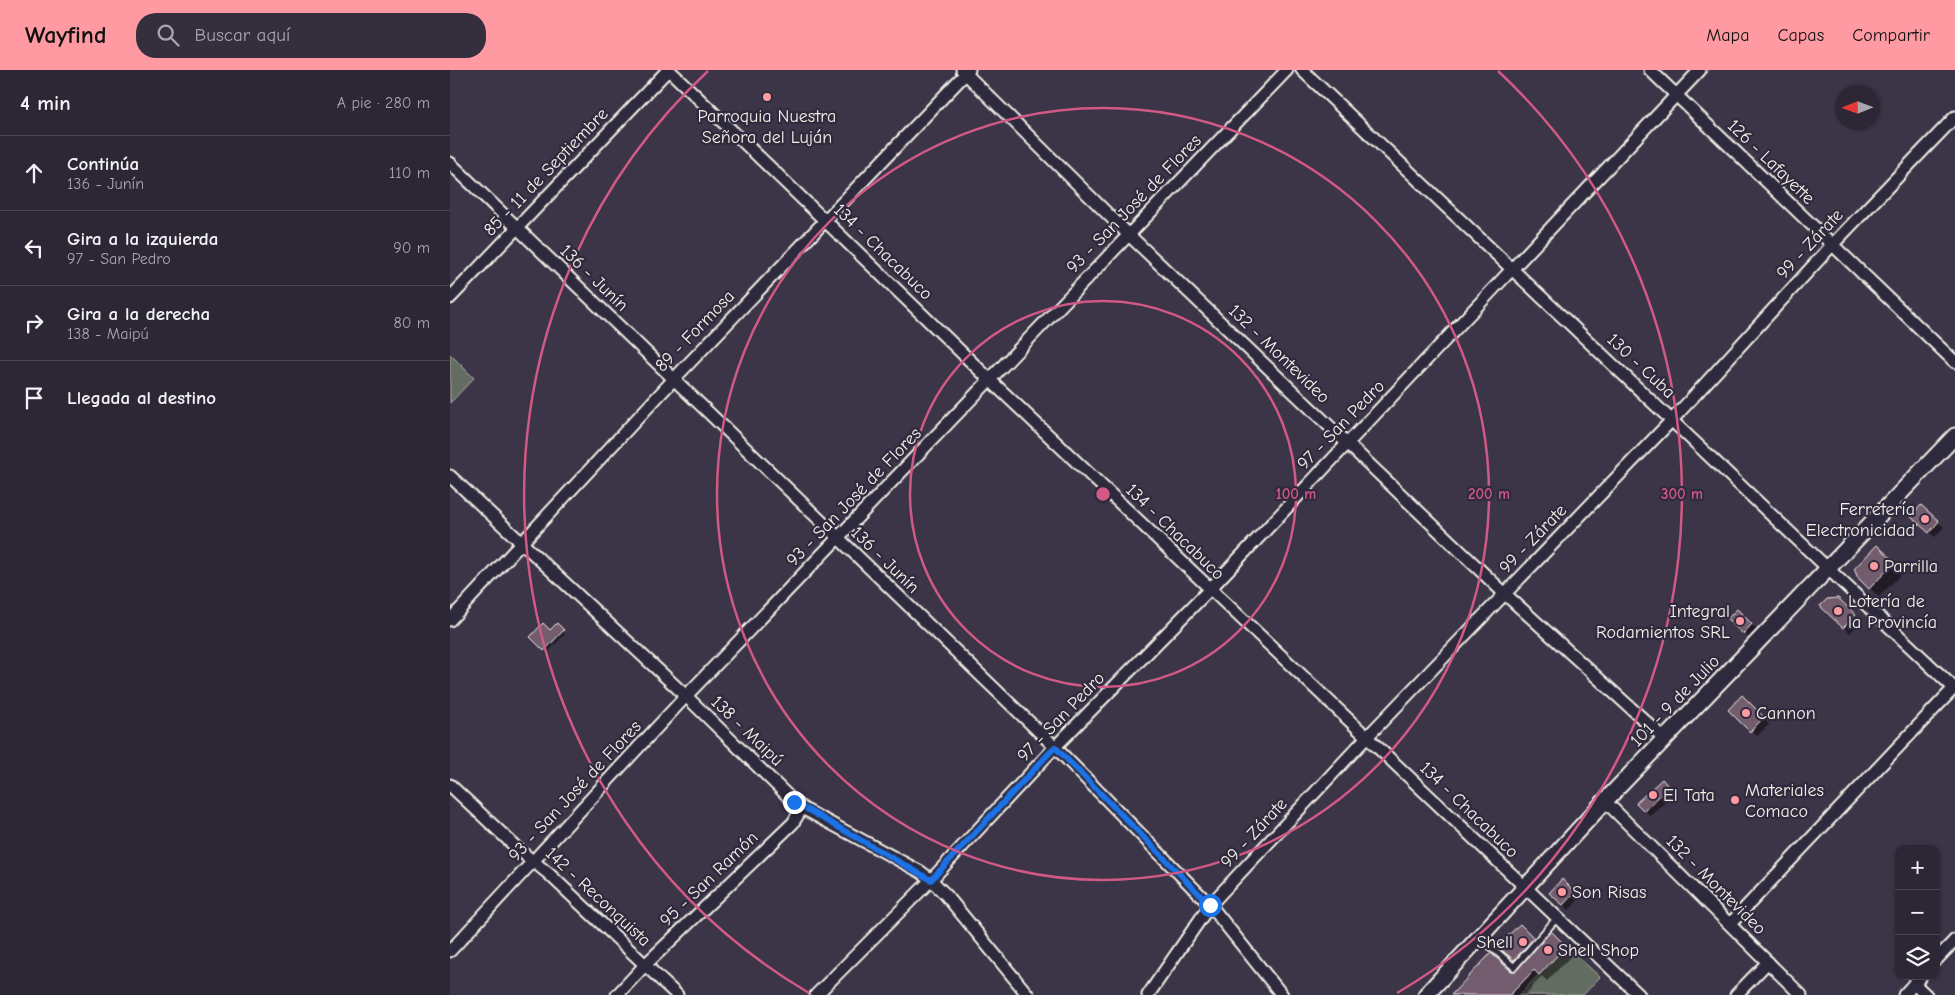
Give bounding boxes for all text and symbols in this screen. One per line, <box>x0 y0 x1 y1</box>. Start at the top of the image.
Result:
search box <box>136 13 486 58</box>
text: Wayfind <box>25 21 106 49</box>
icon: search <box>154 21 182 49</box>
text: Buscar aquí <box>194 24 290 46</box>
text: Mapa <box>1706 25 1749 46</box>
text: Capas <box>1777 25 1824 46</box>
text: Compartir <box>1852 25 1930 46</box>
north arrow <box>1835 85 1880 130</box>
text: 4 min <box>20 91 71 115</box>
marker: Parroquia Nuestra Señora del Luján <box>761 91 773 103</box>
text: A pie · 280 m <box>337 94 430 112</box>
street label: 85 - 11 de Septiembre <box>479 104 613 240</box>
place label: Parroquia Nuestra Señora del Luján <box>698 106 836 148</box>
street label: 126 - Lafayette <box>1723 115 1819 209</box>
street label: 93 - San José de Flores <box>1062 130 1206 278</box>
text: Continúa <box>67 153 139 175</box>
icon: ahead <box>20 159 48 187</box>
text: 110 m <box>389 164 430 182</box>
text: 136 - Junín <box>67 175 144 193</box>
street label: 134 - Chacabuco <box>829 200 937 304</box>
street label: 99 - Zárate <box>1772 205 1848 283</box>
text: Gira a la izquierda <box>67 228 218 250</box>
icon: left <box>20 234 48 262</box>
text: 90 m <box>393 239 430 257</box>
street label: 136 - Junín <box>556 240 632 316</box>
text: 97 - San Pedro <box>67 250 171 268</box>
street label: 89 - Formosa <box>651 286 739 376</box>
street label: 132 - Montevideo <box>1224 300 1334 408</box>
text: Gira a la derecha <box>67 303 210 325</box>
icon: right <box>20 309 48 337</box>
text: 80 m <box>393 314 430 332</box>
text: 138 - Maipú <box>67 325 149 343</box>
street label: 130 - Cuba <box>1603 329 1679 403</box>
street label: 97 - San Pedro <box>1293 376 1389 474</box>
icon: arrive <box>20 384 48 412</box>
text: Llegada al destino <box>67 387 216 409</box>
street label: 93 - San José de Flores <box>782 423 926 571</box>
street label: 134 - Chacabuco <box>1121 480 1229 584</box>
centre of rings <box>1094 485 1112 503</box>
text: 100 m <box>1276 485 1316 503</box>
text: 200 m <box>1468 485 1510 503</box>
text: 300 m <box>1661 485 1703 503</box>
place label: Ferretería Electronicidad <box>1806 499 1915 541</box>
street label: 99 - Zárate <box>1495 500 1571 578</box>
marker: Ferretería Electronicidad <box>1919 513 1931 525</box>
street label: 136 - Junín <box>847 522 923 598</box>
place label: Parrilla <box>1884 556 1938 577</box>
marker: Parrilla <box>1868 560 1880 572</box>
place label: Lotería de la Provincía <box>1848 591 1937 633</box>
place label: Integral Rodamientos SRL <box>1596 601 1730 643</box>
marker: Lotería de la Provincía <box>1832 605 1844 617</box>
marker: Integral Rodamientos SRL <box>1734 615 1746 627</box>
street label: 101 - 9 de Julio <box>1626 651 1724 751</box>
street label: 97 - San Pedro <box>1013 668 1109 766</box>
street label: 138 - Maipú <box>707 691 787 771</box>
place label: Cannon <box>1756 703 1816 724</box>
marker: Cannon <box>1740 707 1752 719</box>
street label: 93 - San José de Flores <box>504 716 646 866</box>
street label: 134 - Chacabuco <box>1415 758 1523 862</box>
place label: Materiales Comaco <box>1745 780 1824 822</box>
place label: El Tata <box>1663 785 1715 806</box>
marker: El Tata <box>1647 789 1659 801</box>
route end <box>783 791 806 814</box>
street label: 99 - Zárate <box>1216 794 1292 872</box>
marker: Materiales Comaco <box>1729 794 1741 806</box>
street label: 95 - San Ramón <box>656 827 762 931</box>
street label: 132 - Montevideo <box>1662 831 1770 939</box>
street label: 142 - Reconquista <box>541 843 655 951</box>
map controls <box>1895 845 1940 980</box>
button: + <box>1895 845 1940 890</box>
place label: Son Risas <box>1572 882 1646 903</box>
marker: Son Risas <box>1556 886 1568 898</box>
button: − <box>1895 890 1940 935</box>
route start <box>1199 894 1222 917</box>
place label: Shell <box>1477 932 1513 953</box>
button: layers <box>1895 935 1940 980</box>
marker: Shell <box>1517 936 1529 948</box>
place label: Shell Shop <box>1558 940 1639 961</box>
marker: Shell Shop <box>1542 944 1554 956</box>

